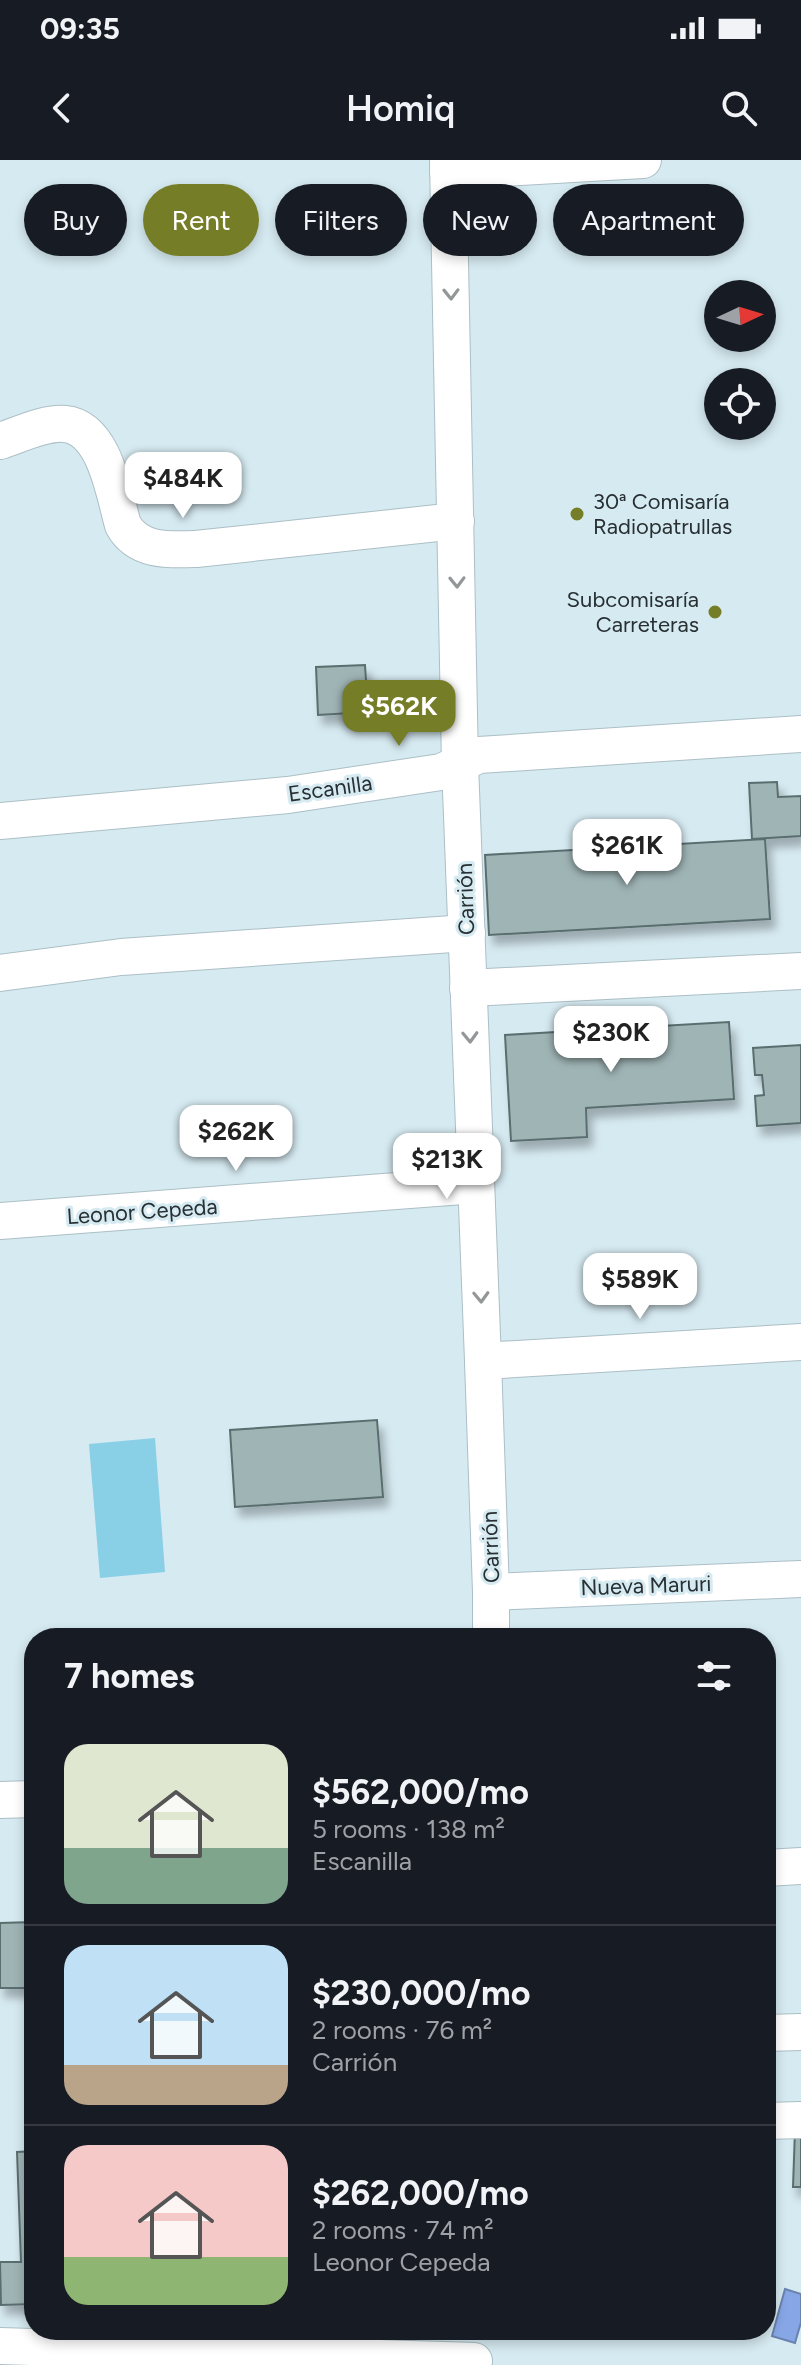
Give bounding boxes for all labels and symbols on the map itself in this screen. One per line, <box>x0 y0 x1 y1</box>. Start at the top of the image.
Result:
north arrow <box>704 280 776 352</box>
one-way arrow <box>442 288 460 301</box>
pin: $484K <box>127 452 239 520</box>
place label: 30ª Comisaría Radiopatrullas <box>593 488 732 540</box>
marker: 30ª Comisaría Radiopatrullas <box>568 505 586 523</box>
one-way arrow <box>448 576 466 589</box>
place label: Subcomisaría Carreteras <box>567 586 699 638</box>
marker: Subcomisaría Carreteras <box>706 603 724 621</box>
pin: $562K <box>343 680 455 748</box>
street label: Escanilla <box>286 769 374 808</box>
pin: $261K <box>571 819 683 887</box>
street label: Carrión <box>451 862 480 935</box>
pin: $230K <box>555 1006 667 1074</box>
one-way arrow <box>462 1031 479 1044</box>
pin: $262K <box>180 1105 292 1173</box>
pin: $213K <box>391 1133 503 1201</box>
street label: Leonor Cepeda <box>66 1193 218 1230</box>
pin: $589K <box>584 1253 696 1321</box>
one-way arrow <box>472 1291 489 1304</box>
street label: Carrión <box>476 1510 505 1583</box>
street label: Nueva Maruri <box>580 1570 712 1601</box>

